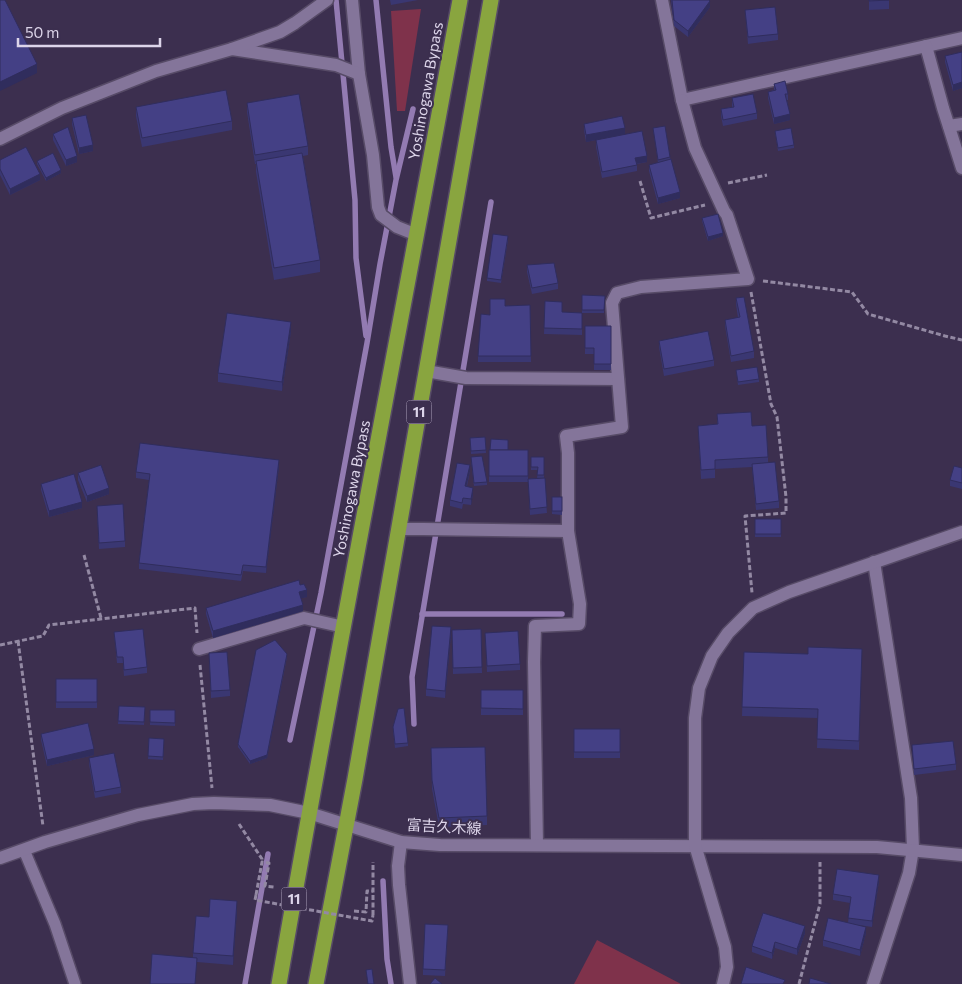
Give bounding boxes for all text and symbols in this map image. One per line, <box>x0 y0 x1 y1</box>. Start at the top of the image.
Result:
scale bar <box>18 15 160 47</box>
street label: Yoshinogawa Bypass <box>404 20 446 161</box>
text: 50 m <box>25 23 59 41</box>
road number: 11 <box>406 401 432 424</box>
street label: Yoshinogawa Bypass <box>329 418 373 559</box>
street label: 富吉久木線 <box>406 815 482 837</box>
road number: 11 <box>282 888 306 911</box>

